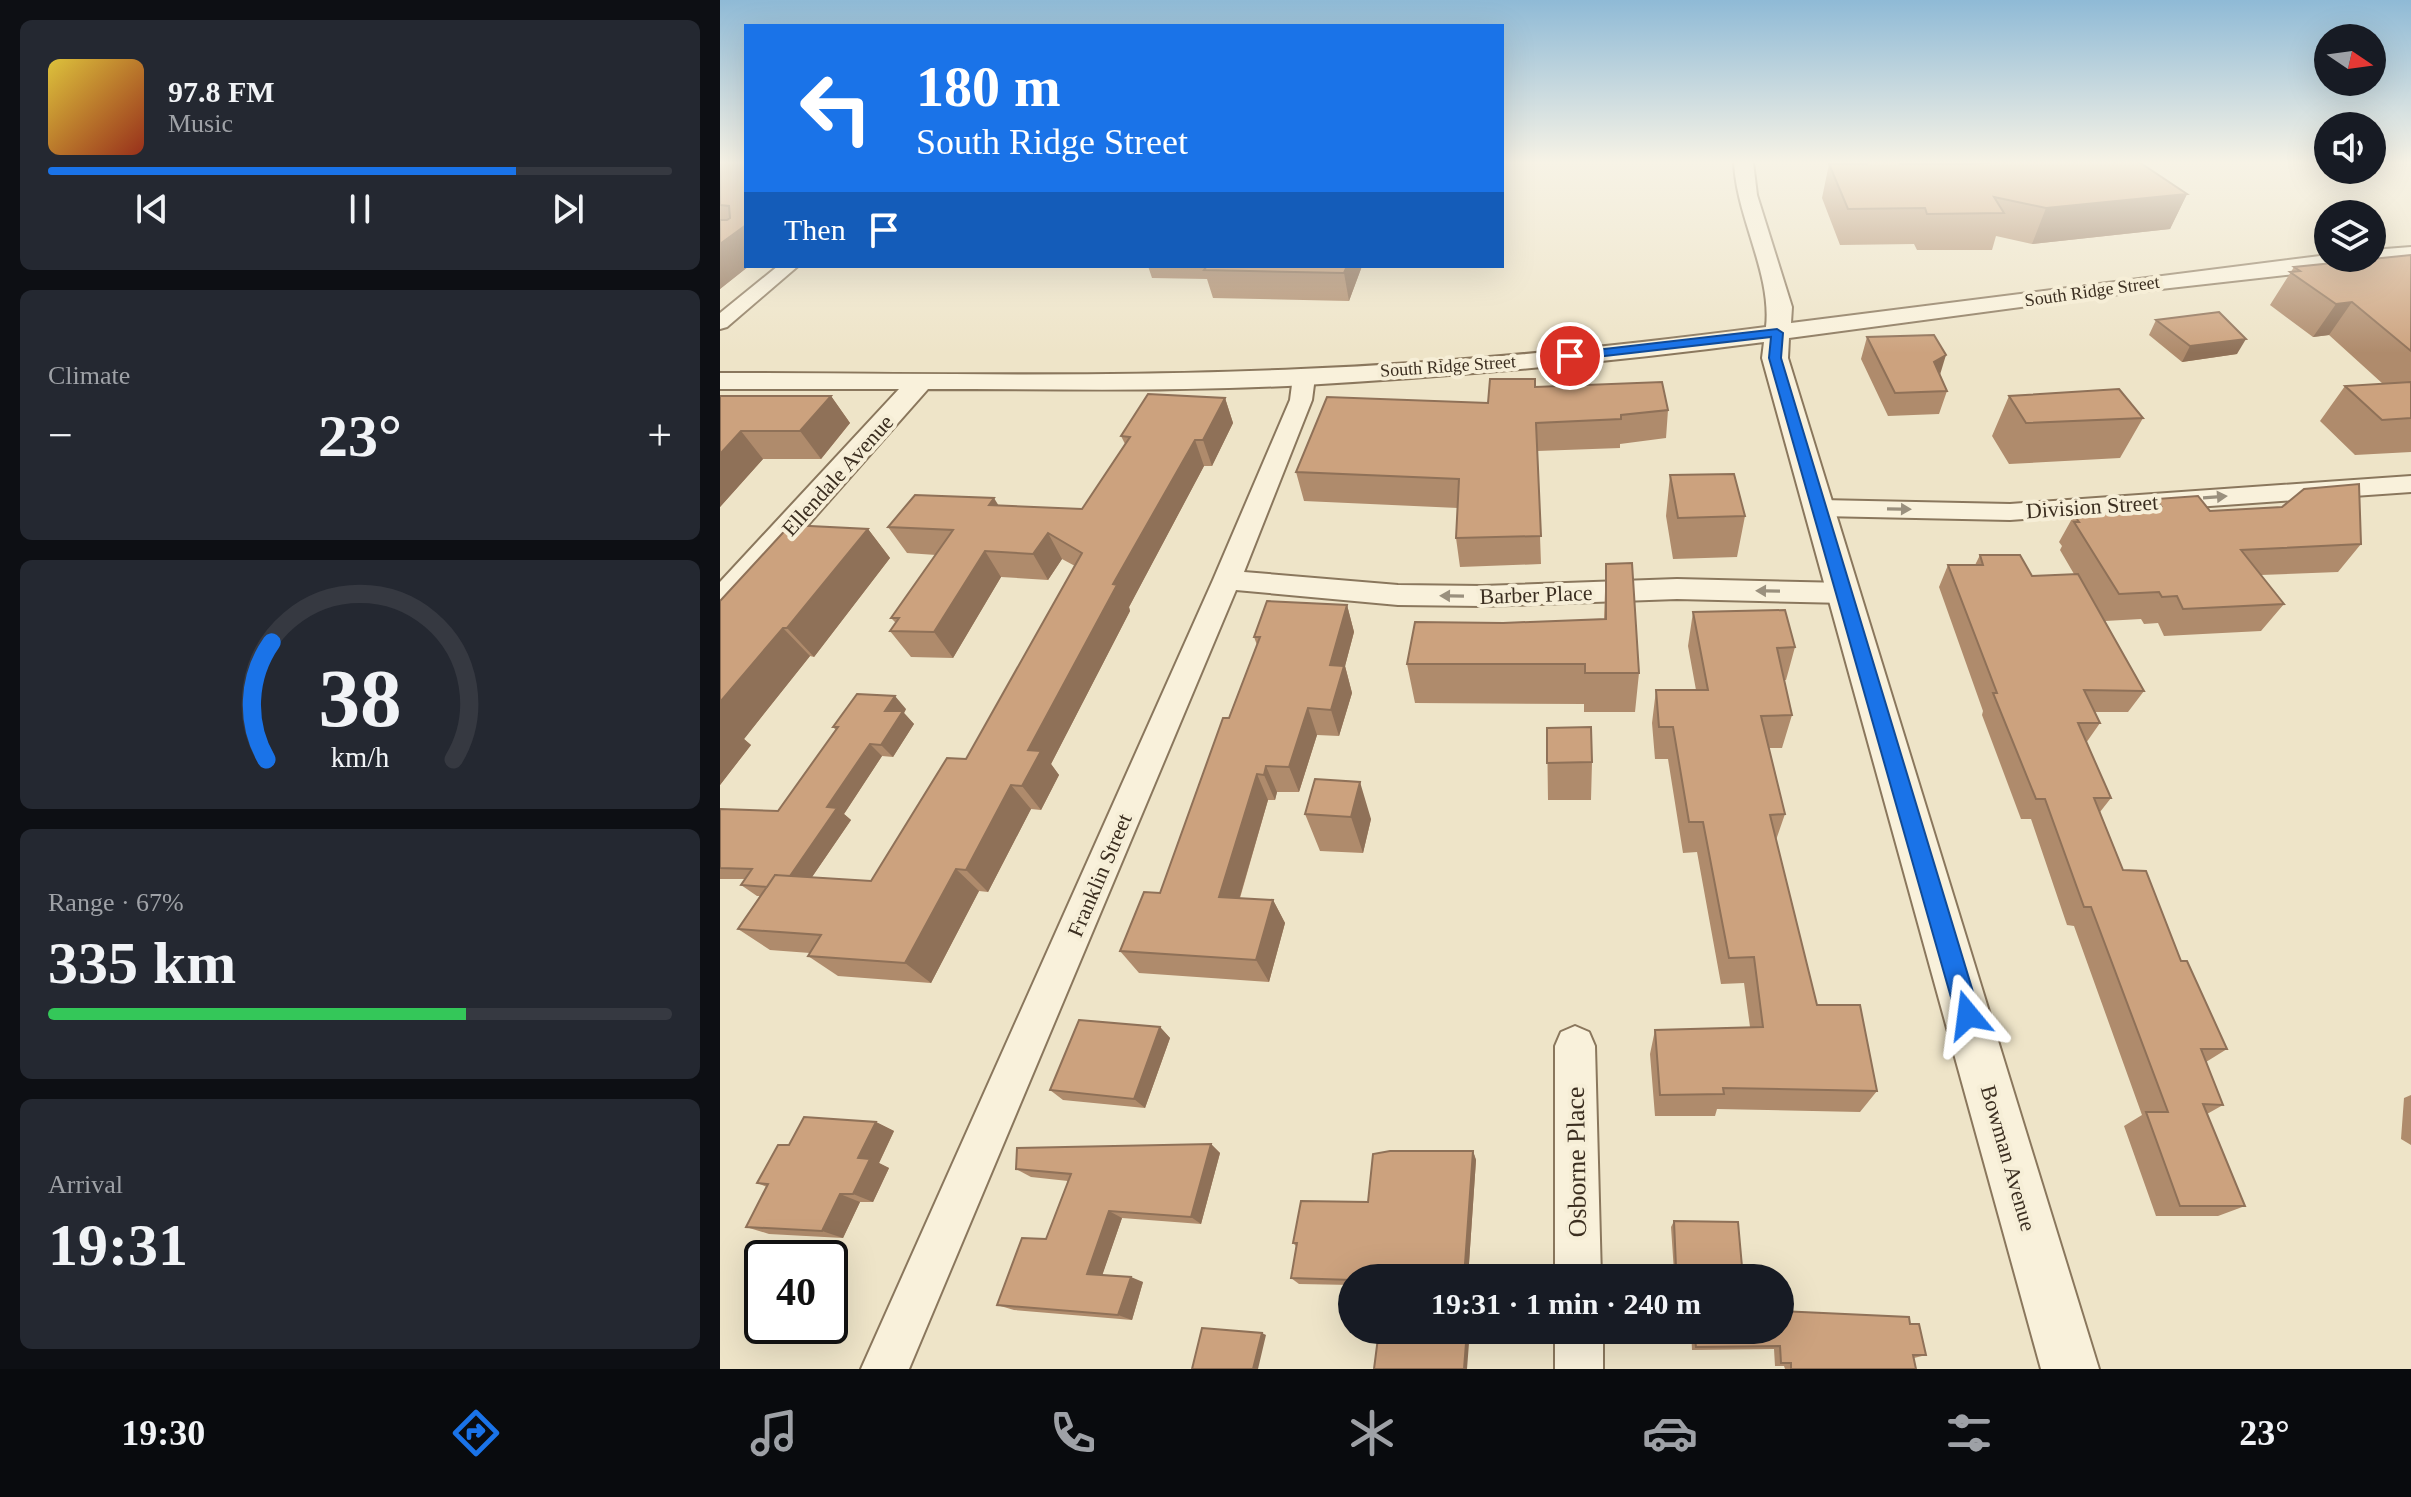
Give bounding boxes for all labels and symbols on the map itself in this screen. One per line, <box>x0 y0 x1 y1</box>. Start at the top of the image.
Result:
north arrow <box>2314 24 2386 96</box>
street label: South Ridge Street <box>2023 272 2161 310</box>
pin <box>1536 322 1604 390</box>
street label: South Ridge Street <box>1379 351 1517 381</box>
street label: Ellendale Avenue <box>777 410 898 541</box>
street label: Division Street <box>2025 489 2159 524</box>
one-way arrow <box>2203 490 2228 503</box>
one-way arrow <box>1887 503 1912 516</box>
street label: Barber Place <box>1479 580 1593 609</box>
one-way arrow <box>1755 585 1780 598</box>
one-way arrow <box>1439 589 1464 602</box>
street label: Franklin Street <box>1062 810 1137 941</box>
position arrow <box>1926 973 2010 1057</box>
street label: Bowman Avenue <box>1976 1082 2041 1234</box>
street label: Osborne Place <box>1561 1086 1592 1238</box>
speed limit sign: 40 <box>744 1240 848 1344</box>

